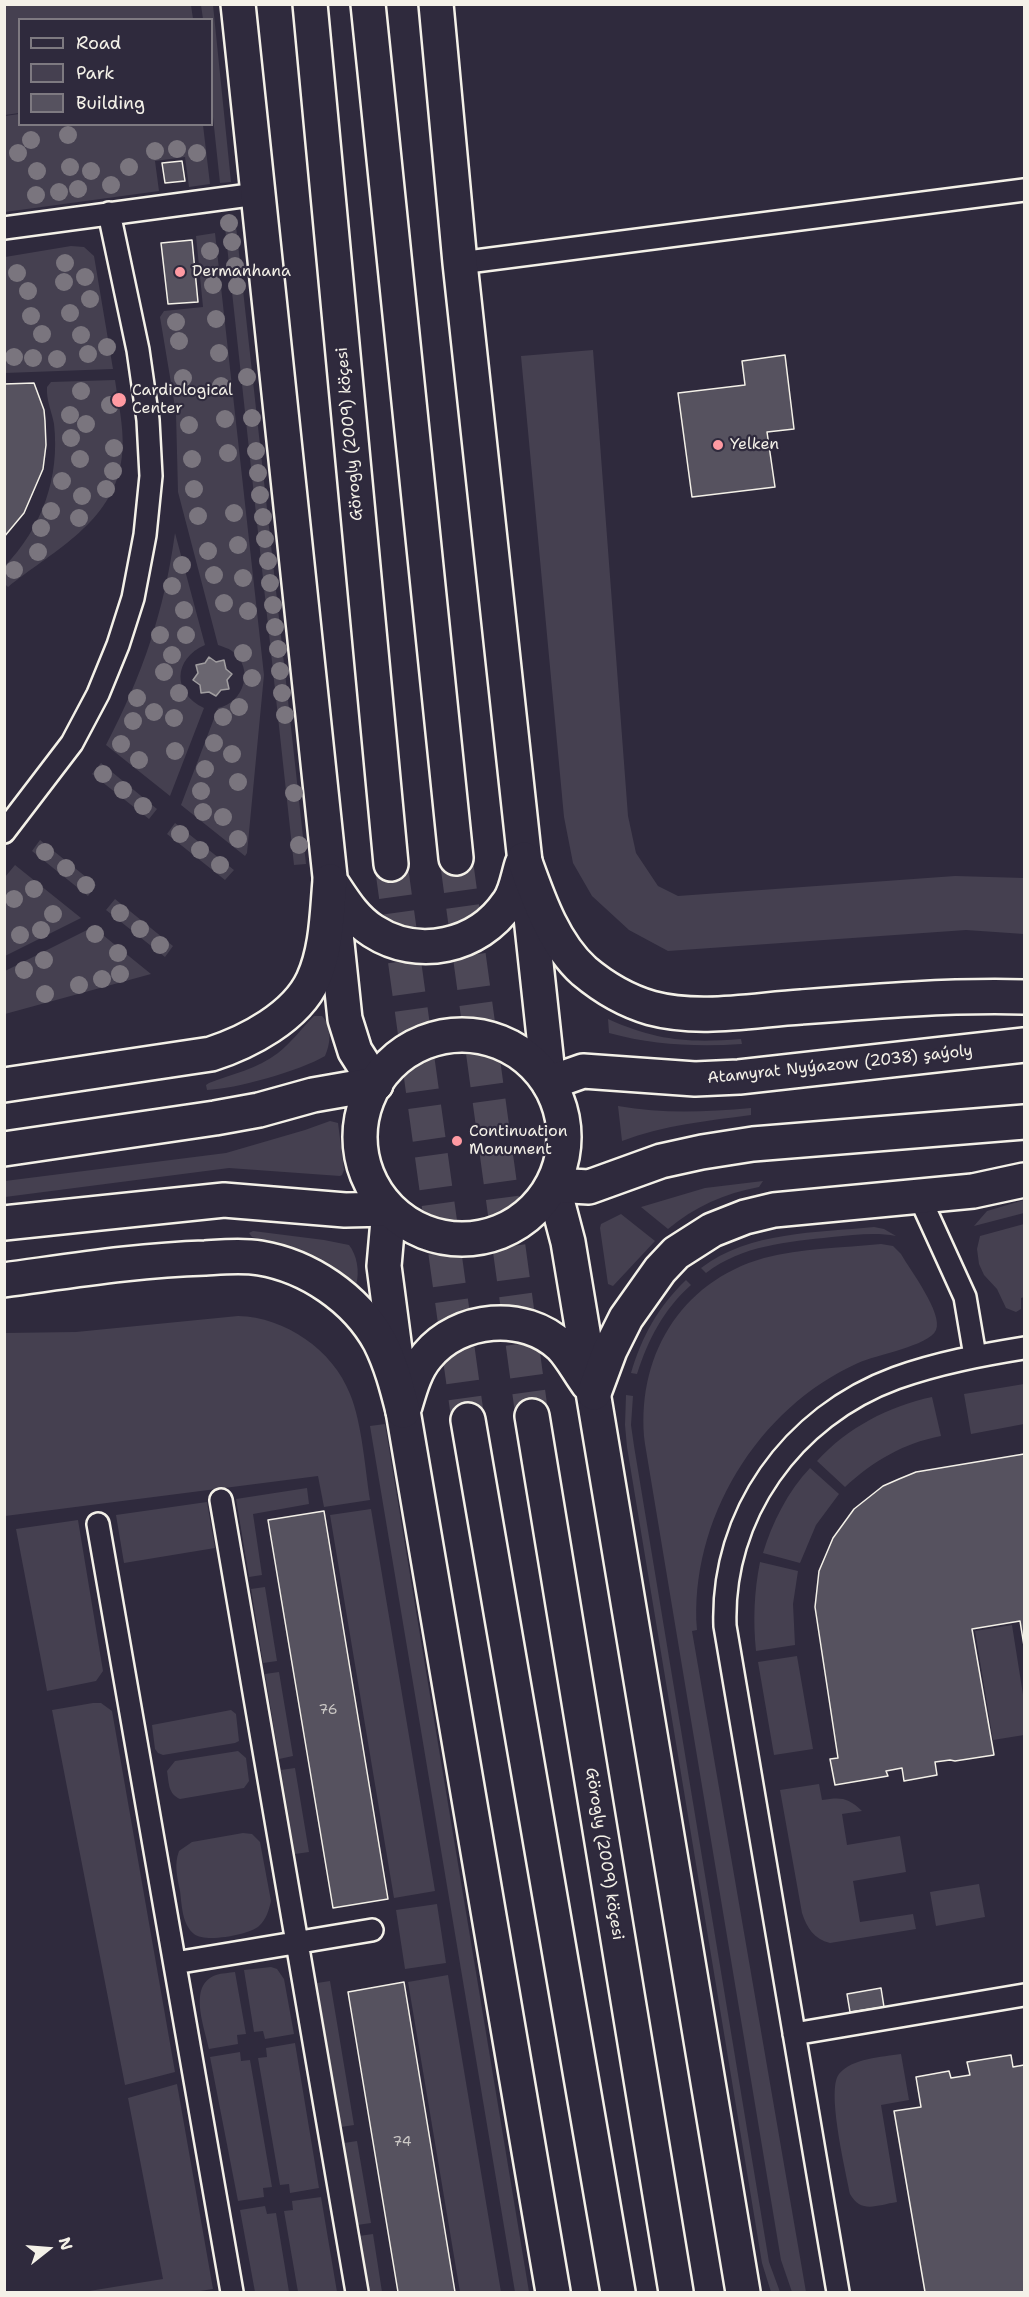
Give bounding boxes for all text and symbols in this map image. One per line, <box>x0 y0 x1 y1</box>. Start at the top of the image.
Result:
legend <box>18 18 213 126</box>
text: Road <box>76 31 121 55</box>
text: Park <box>76 61 115 85</box>
text: Building <box>76 91 145 115</box>
place label: Dermanhana <box>192 262 291 282</box>
marker: Dermanhana <box>173 265 187 279</box>
street label: Görogly (2009) köçesi <box>333 346 367 522</box>
place label: Cardiological Center <box>132 381 233 419</box>
marker: Cardiological Center <box>110 391 128 409</box>
place label: Yelken <box>730 435 779 455</box>
marker: Yelken <box>711 438 725 452</box>
street label: Atamyrat Nyýazow (2038) şaýoly <box>706 1042 974 1088</box>
place label: Continuation Monument <box>469 1122 568 1160</box>
marker: Continuation Monument <box>450 1134 464 1148</box>
house number: 76 <box>318 1702 338 1718</box>
street label: Görogly (2009) köçesi <box>581 1766 627 1942</box>
house number: 74 <box>393 2134 411 2150</box>
north arrow <box>18 2219 78 2279</box>
text: N <box>54 2234 78 2253</box>

